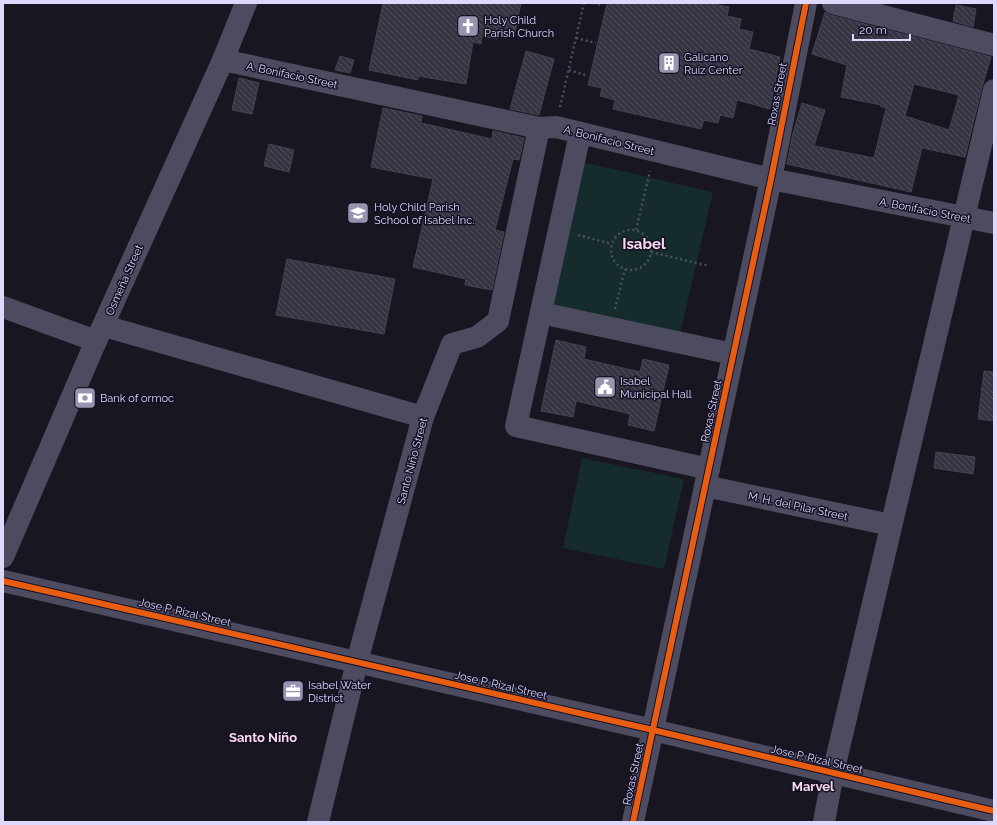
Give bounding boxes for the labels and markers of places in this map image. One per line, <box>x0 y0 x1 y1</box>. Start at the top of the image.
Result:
church icon: Holy Child Parish Church <box>455 13 481 39</box>
place label: Holy Child Parish Church <box>484 14 554 40</box>
building icon: Galicano Ruiz Center <box>656 50 682 76</box>
place label: Galicano Ruiz Center <box>684 51 743 77</box>
school or university icon: Holy Child Parish School of Isabel Inc. <box>345 200 371 226</box>
place label: Holy Child Parish School of Isabel Inc. <box>374 201 474 227</box>
public building icon: Isabel Municipal Hall <box>592 374 618 400</box>
place label: Isabel Municipal Hall <box>620 375 692 401</box>
bank icon: Bank of ormoc <box>72 385 98 411</box>
place label: Bank of ormoc <box>100 392 174 405</box>
office icon: Isabel Water District <box>280 678 306 704</box>
place label: Isabel Water District <box>308 679 371 705</box>

